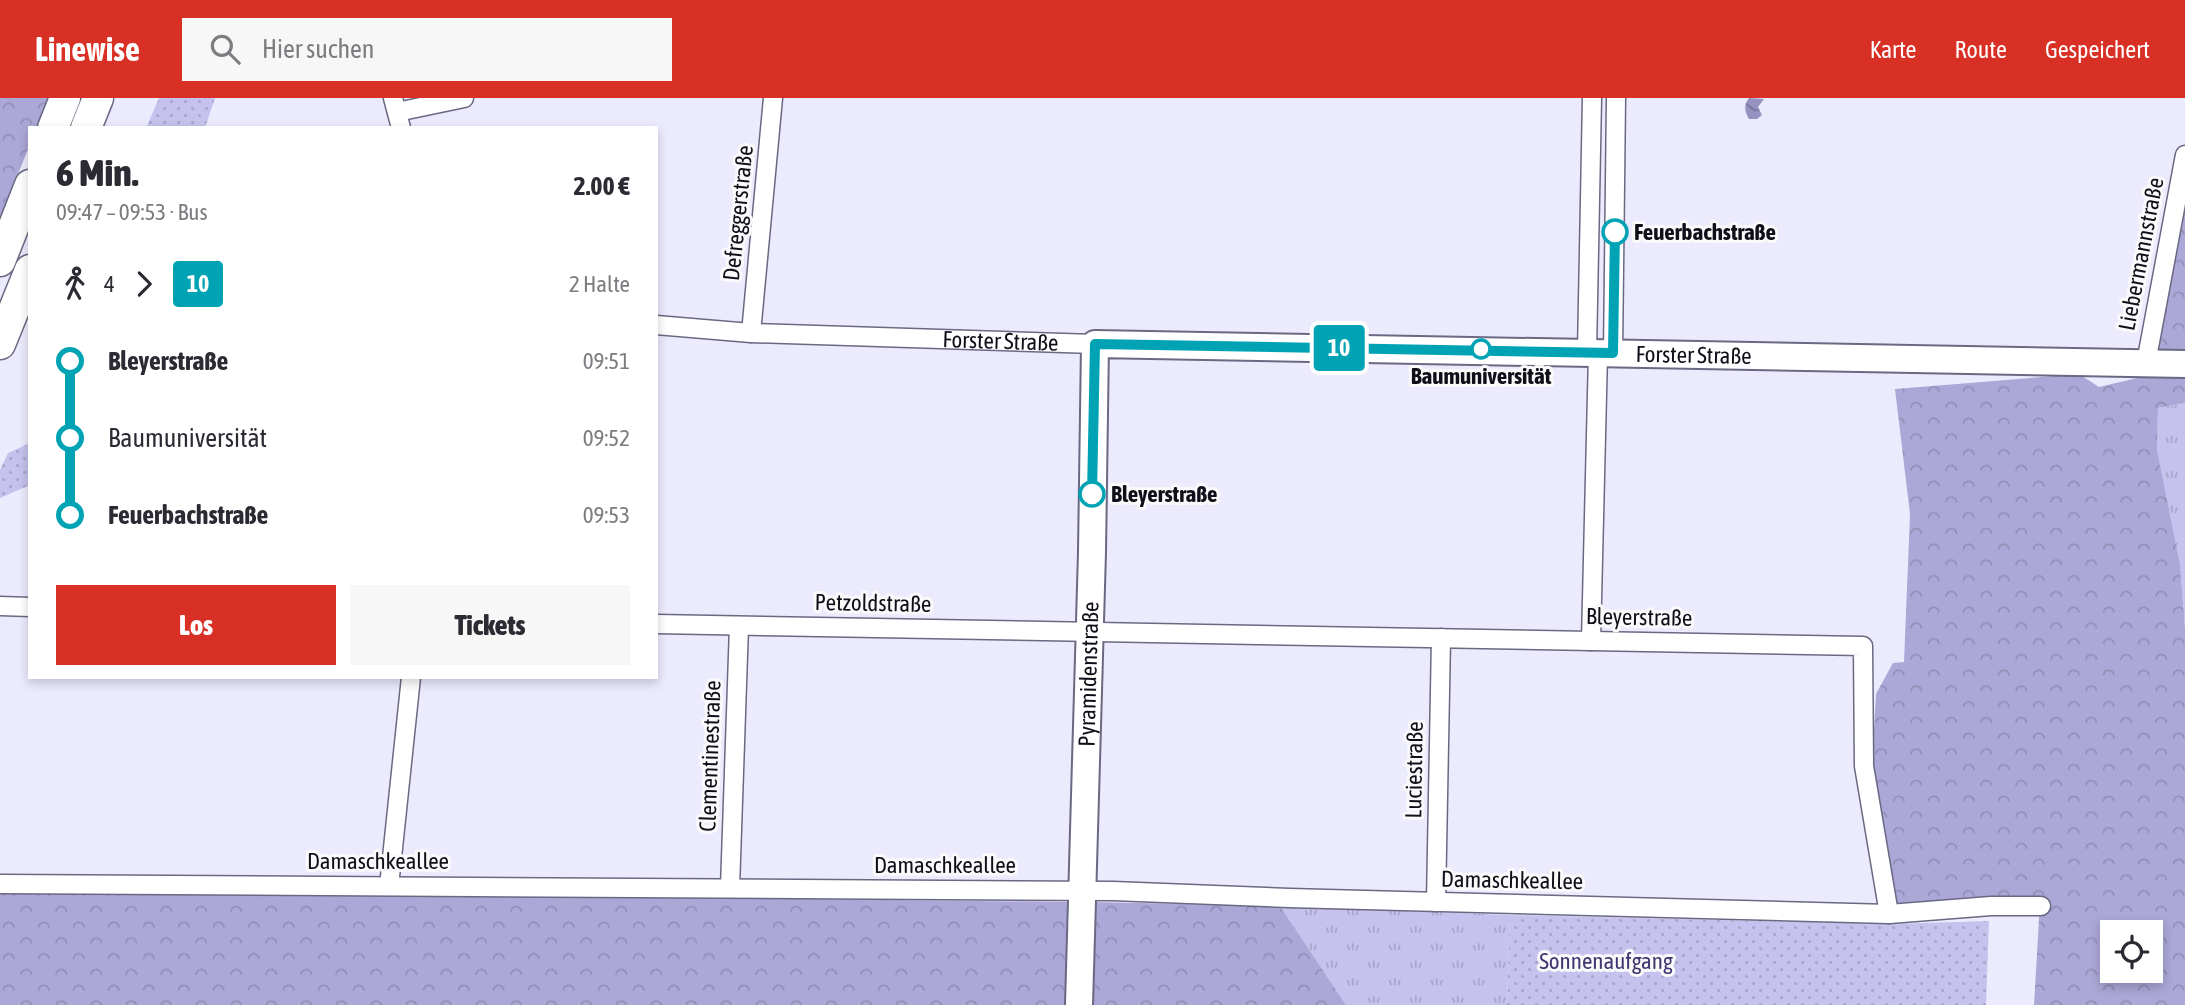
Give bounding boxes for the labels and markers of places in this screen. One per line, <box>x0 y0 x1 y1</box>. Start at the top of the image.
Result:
marker: Feuerbachstraße <box>1602 219 1628 245</box>
place label: Feuerbachstraße <box>1634 219 1776 245</box>
marker: Baumuniversität <box>1471 339 1491 359</box>
place label: Baumuniversität <box>1411 363 1552 389</box>
marker: Bleyerstraße <box>1079 481 1105 507</box>
place label: Bleyerstraße <box>1111 481 1217 507</box>

